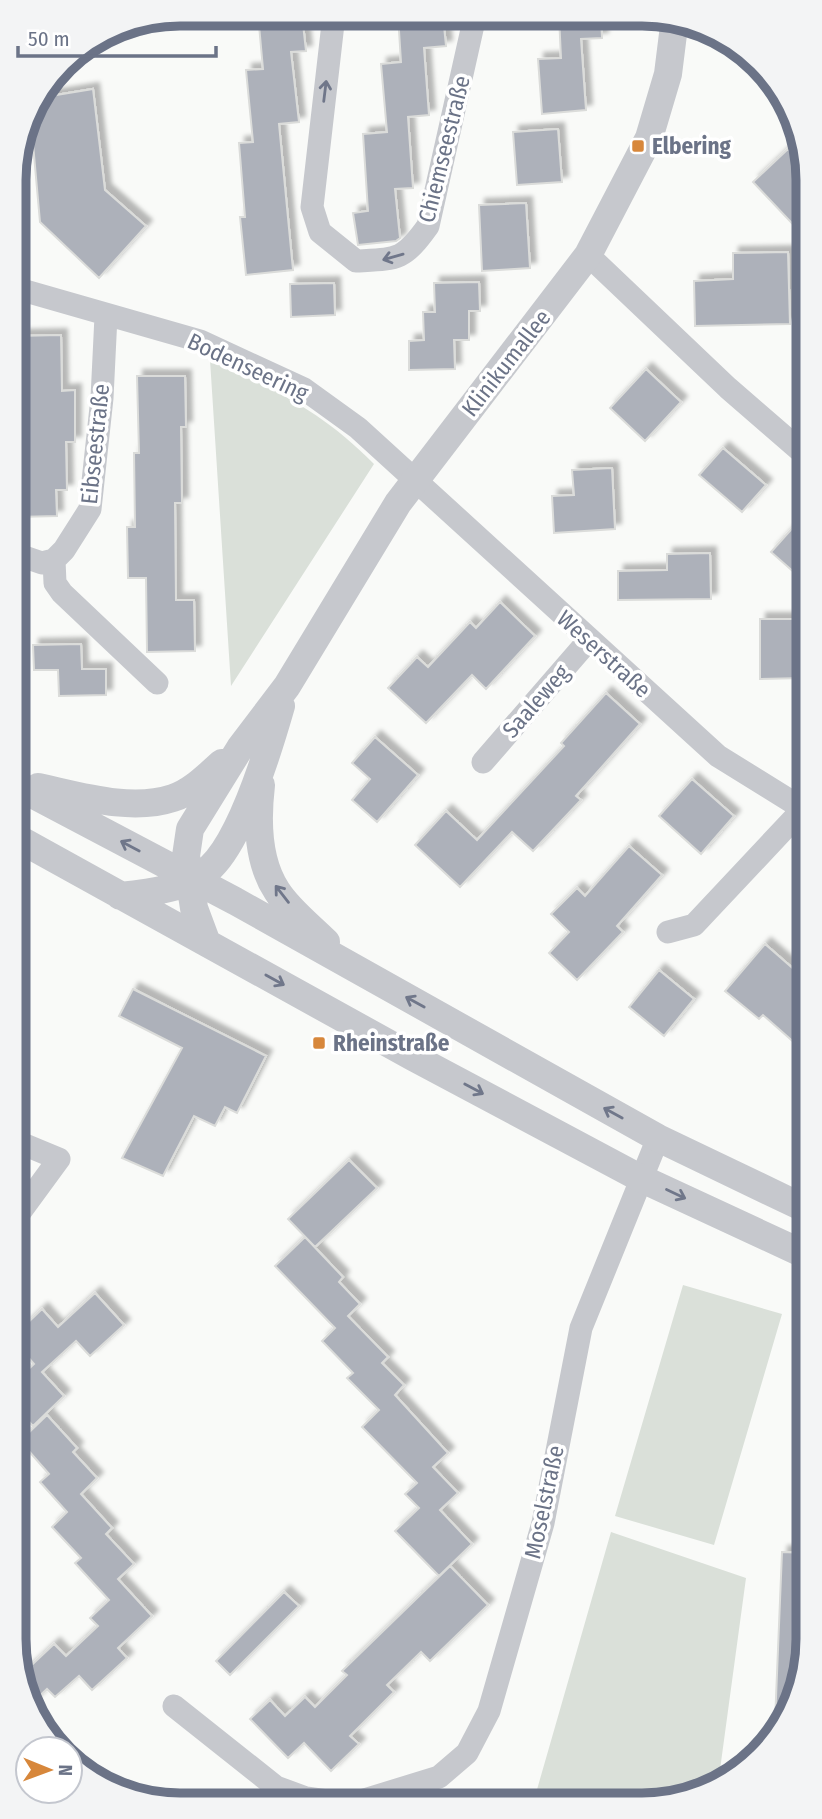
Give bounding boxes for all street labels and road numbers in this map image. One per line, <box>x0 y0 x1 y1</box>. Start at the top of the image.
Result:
street label: Chiemseestraße <box>412 73 476 225</box>
street label: Klinikumallee <box>456 304 556 422</box>
street label: Bodenseering <box>183 327 313 407</box>
street label: Eibseestraße <box>75 382 115 506</box>
street label: Weserstraße <box>551 605 657 703</box>
street label: Saaleweg <box>497 658 576 743</box>
street label: Moselstraße <box>518 1443 570 1561</box>

